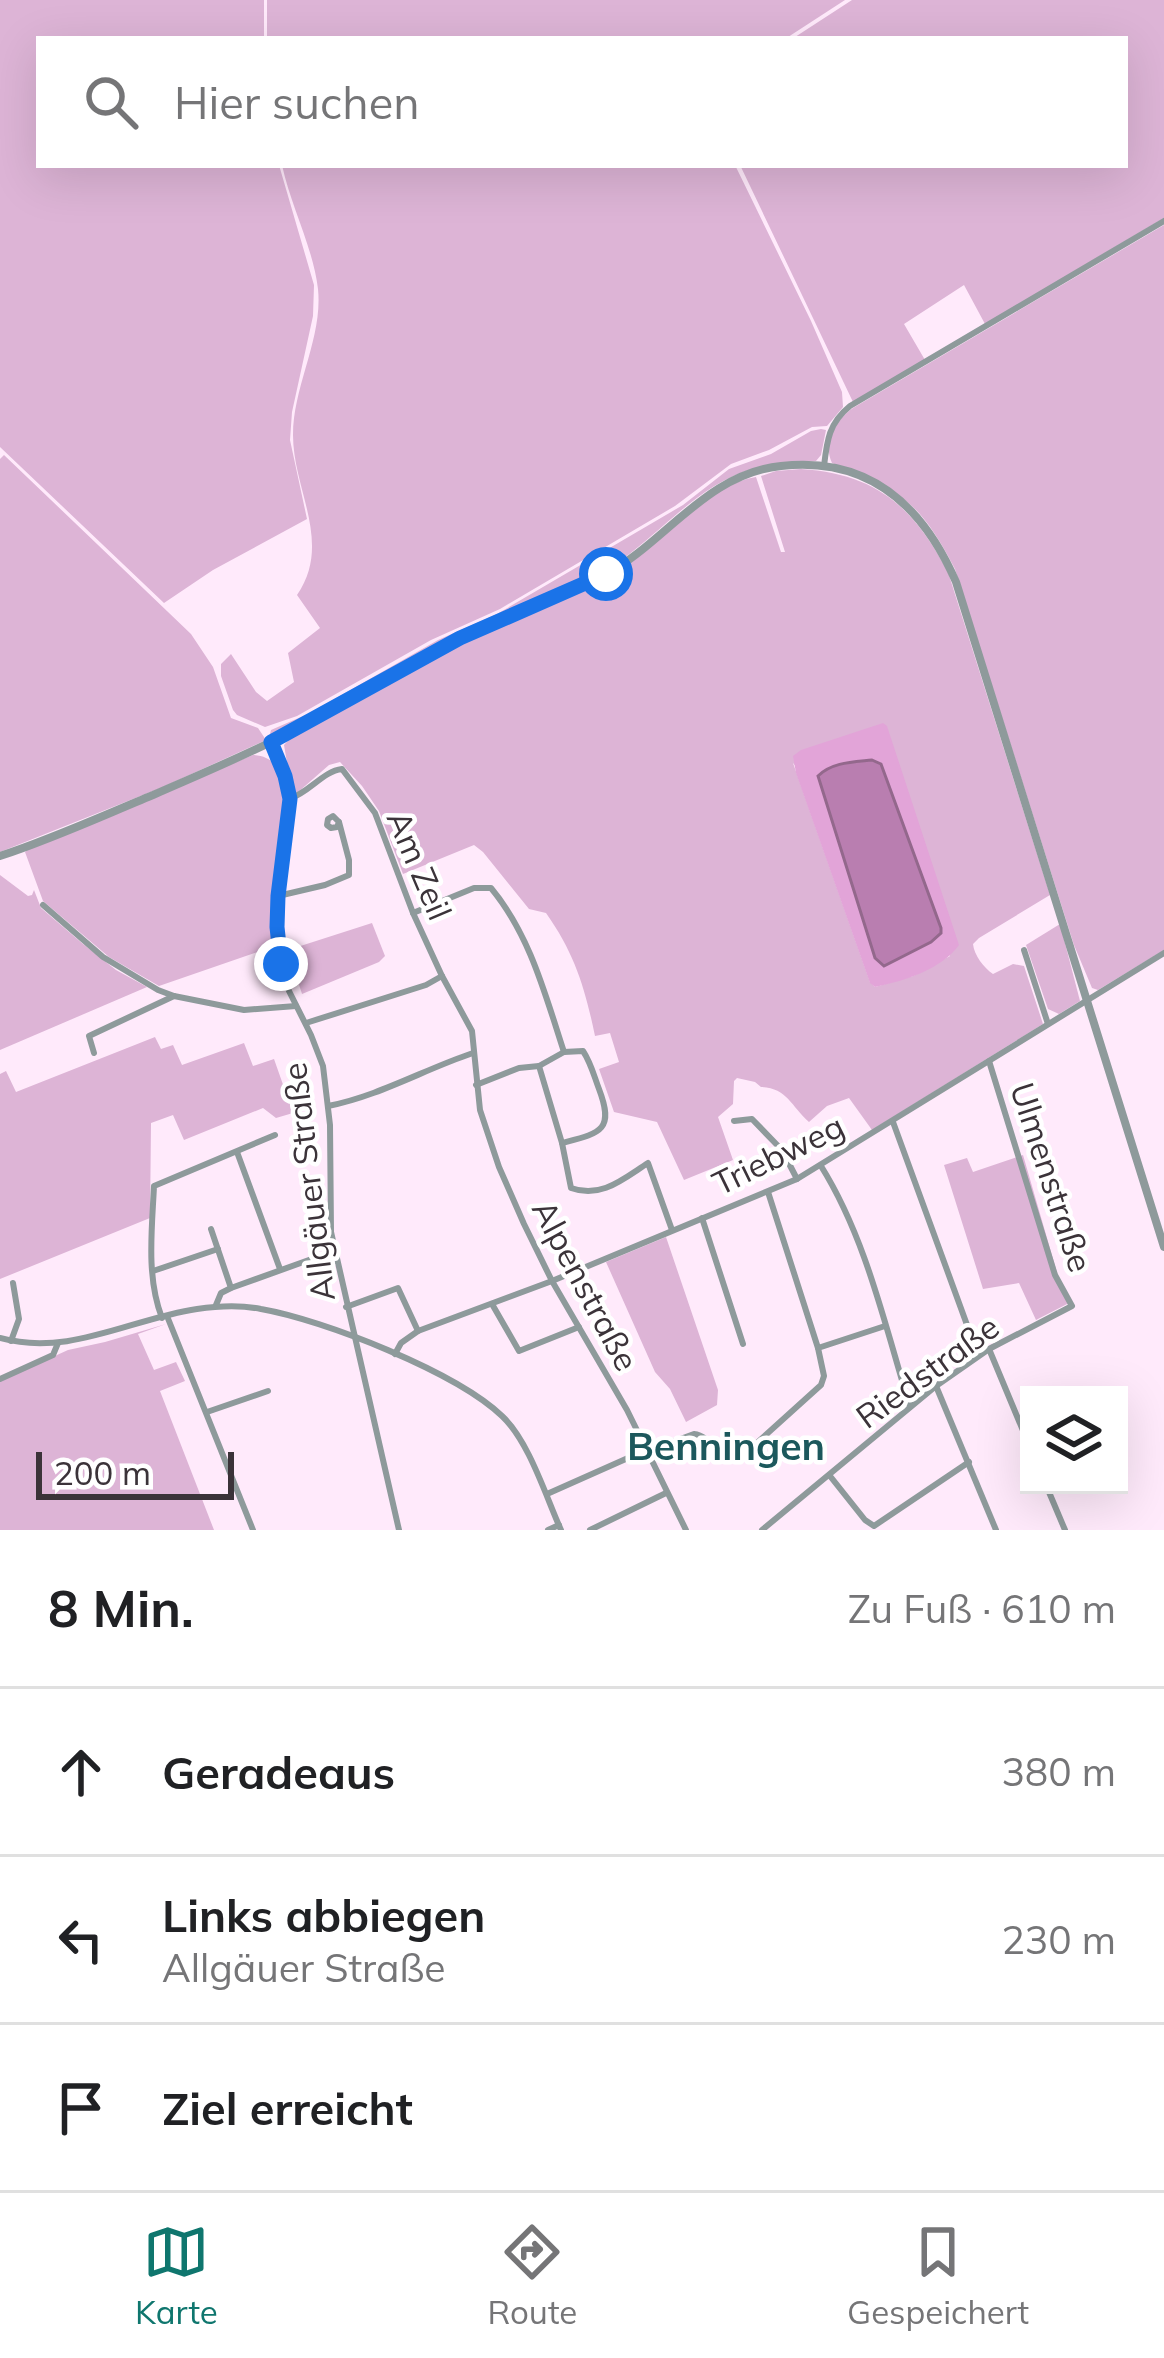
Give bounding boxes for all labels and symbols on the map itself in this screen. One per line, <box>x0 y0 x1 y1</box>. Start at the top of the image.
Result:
route start <box>579 547 633 601</box>
street label: Am Zeil <box>379 804 461 926</box>
route end <box>254 937 308 991</box>
street label: Allgäuer Straße <box>273 1060 343 1304</box>
street label: Ulmenstraße <box>1002 1077 1102 1277</box>
street label: Triebweg <box>706 1105 850 1203</box>
street label: Alpenstraße <box>524 1193 648 1377</box>
street label: Riedstraße <box>848 1305 1006 1437</box>
district label: Benningen <box>627 1421 825 1470</box>
scale bar <box>36 1446 234 1499</box>

